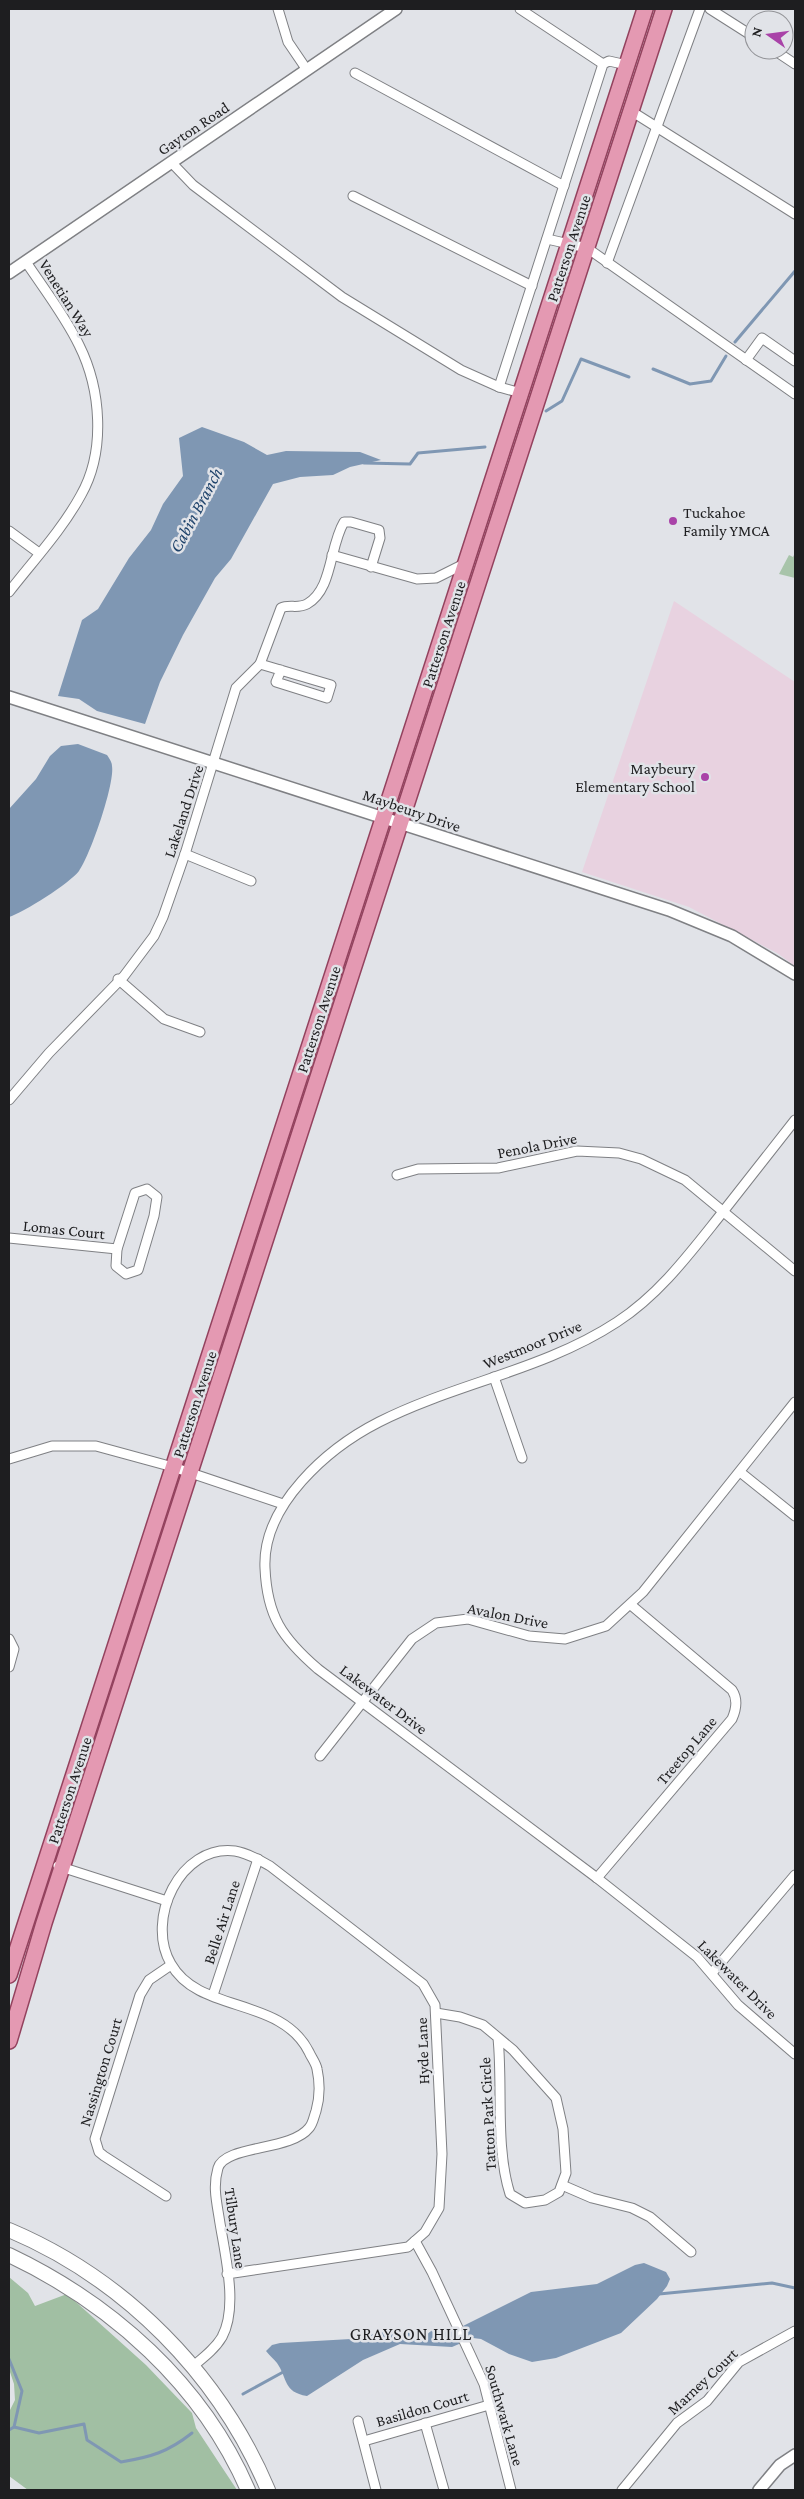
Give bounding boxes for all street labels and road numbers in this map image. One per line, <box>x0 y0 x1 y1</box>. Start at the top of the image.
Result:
street label: Gayton Road <box>155 98 233 159</box>
street label: Patterson Avenue <box>543 193 594 304</box>
street label: Venetian Way <box>35 256 98 341</box>
street label: Patterson Avenue <box>418 579 469 690</box>
street label: Lakeland Drive <box>161 763 206 860</box>
street label: Maybeury Drive <box>360 786 463 836</box>
street label: Patterson Avenue <box>293 964 344 1075</box>
street label: Penola Drive <box>496 1129 578 1162</box>
street label: Lomas Court <box>22 1217 106 1242</box>
street label: Westmoor Drive <box>480 1317 584 1372</box>
street label: Patterson Avenue <box>169 1349 220 1460</box>
street label: Avalon Drive <box>466 1599 550 1632</box>
street label: Lakewater Drive <box>337 1661 431 1738</box>
street label: Treetop Lane <box>653 1713 721 1788</box>
street label: Patterson Avenue <box>44 1735 95 1846</box>
street label: Belle Air Lane <box>200 1878 243 1966</box>
street label: Lakewater Drive <box>695 1936 781 2022</box>
street label: Nassington Court <box>76 2015 126 2129</box>
street label: Hyde Lane <box>413 2017 433 2085</box>
street label: Tatton Park Circle <box>476 2057 499 2171</box>
street label: Tilbury Lane <box>220 2187 250 2269</box>
street label: Marney Court <box>664 2344 742 2419</box>
street label: Southwark Lane <box>482 2363 527 2467</box>
street label: Basildon Court <box>374 2387 471 2430</box>

